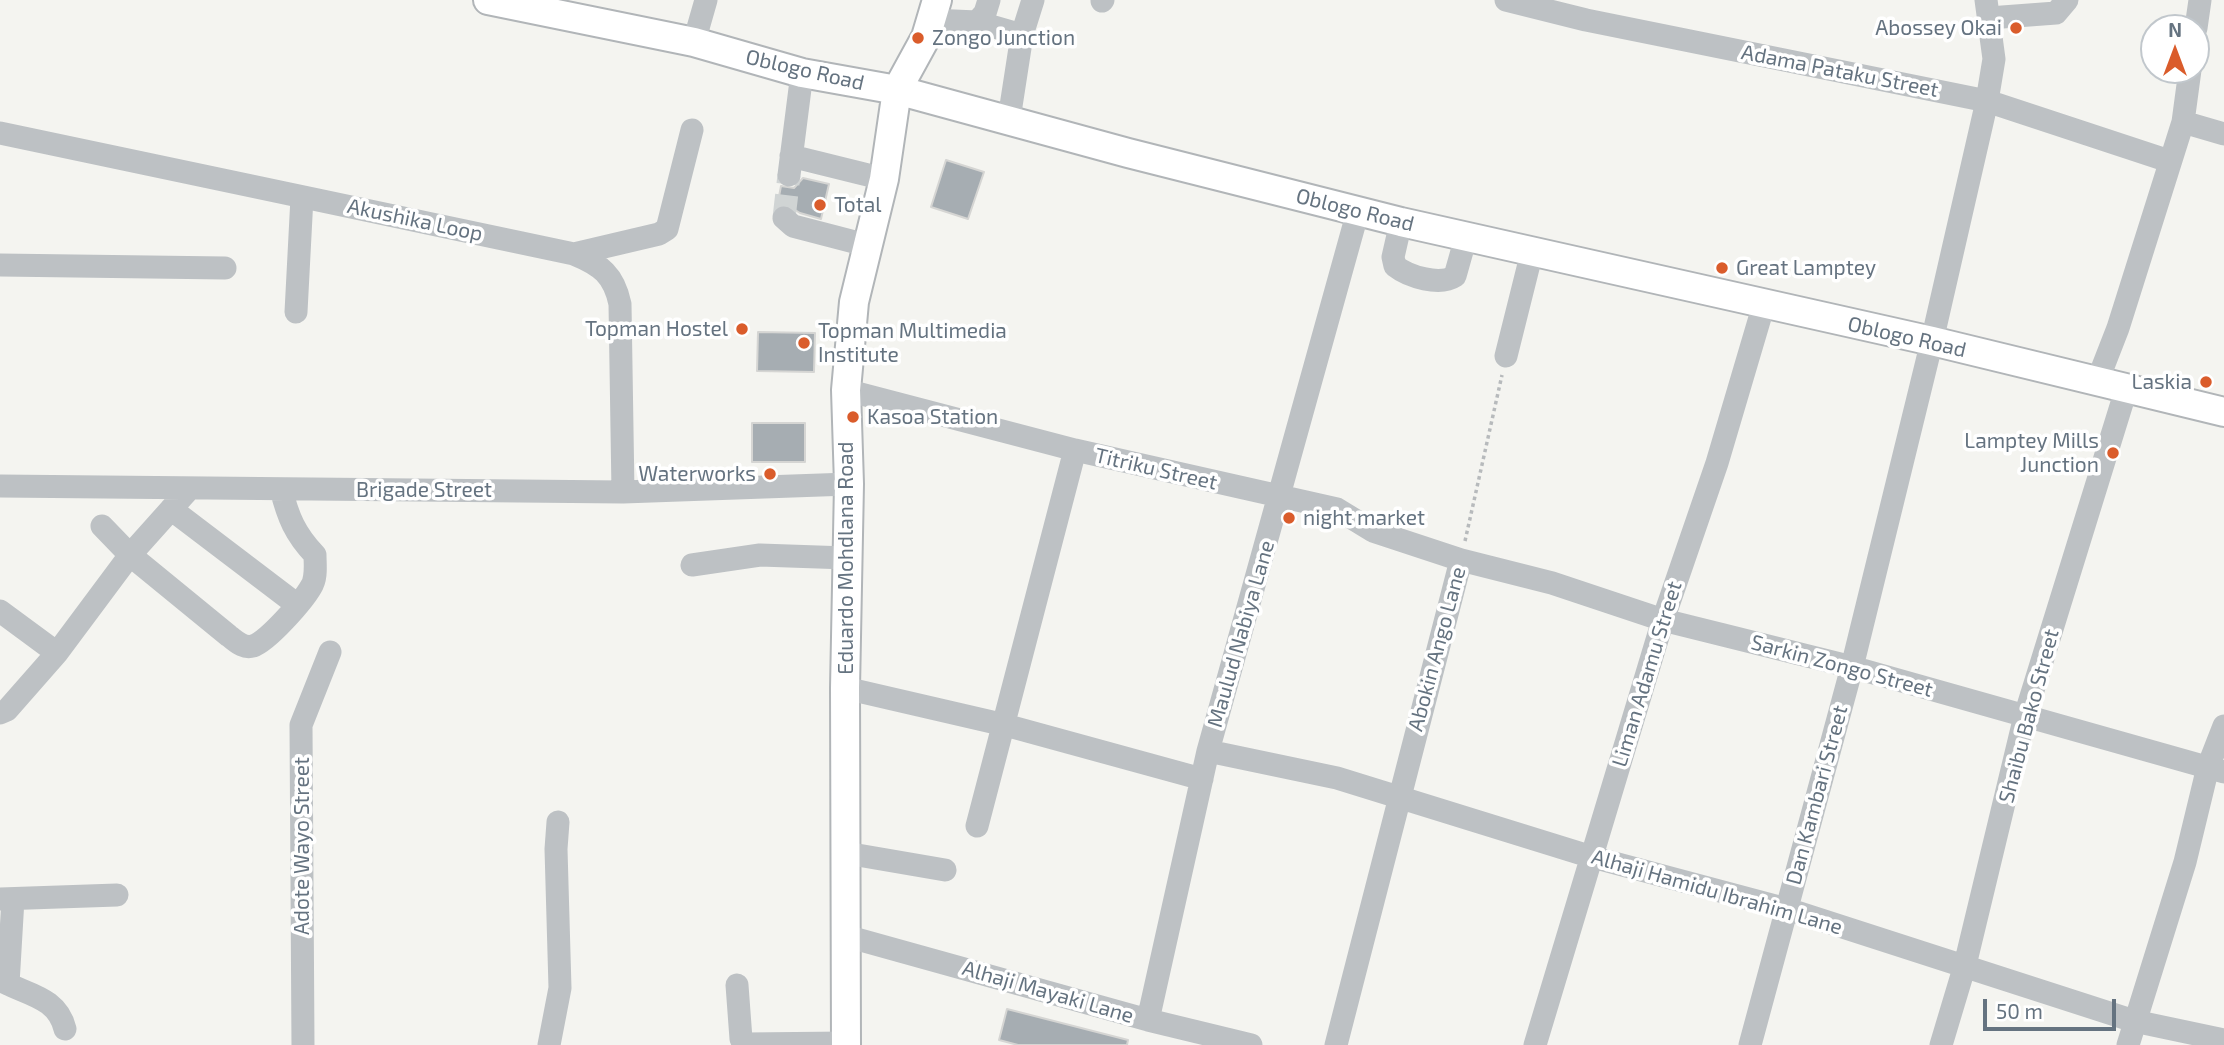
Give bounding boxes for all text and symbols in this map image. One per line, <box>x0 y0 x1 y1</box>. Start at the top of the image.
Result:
north arrow <box>2140 14 2210 84</box>
place label: Abossey Okai <box>1875 15 2002 41</box>
text: N <box>2168 18 2182 41</box>
marker: Abossey Okai <box>2008 20 2024 36</box>
place label: Zongo Junction <box>932 25 1075 51</box>
marker: Zongo Junction <box>910 30 926 46</box>
street label: Adama Pataku Street <box>1739 40 1941 102</box>
street label: Oblogo Road <box>743 44 867 96</box>
street label: Oblogo Road <box>1293 183 1417 237</box>
place label: Total <box>834 192 882 218</box>
street label: Akushika Loop <box>345 193 485 247</box>
marker: Total <box>812 197 828 213</box>
place label: Great Lamptey <box>1736 255 1876 281</box>
marker: Great Lamptey <box>1714 260 1730 276</box>
street label: Oblogo Road <box>1845 311 1969 363</box>
place label: Topman Hostel <box>585 316 728 342</box>
place label: Topman Multimedia Institute <box>818 318 1007 368</box>
marker: Topman Hostel <box>734 321 750 337</box>
marker: Topman Multimedia Institute <box>796 335 812 351</box>
place label: Laskia <box>2132 369 2192 395</box>
marker: Laskia <box>2198 374 2214 390</box>
place label: Kasoa Station <box>867 404 998 430</box>
marker: Kasoa Station <box>845 409 861 425</box>
place label: Lamptey Mills Junction <box>1964 428 2099 478</box>
street label: Eduardo Mohdlana Road <box>833 441 859 675</box>
street label: Titriku Street <box>1092 443 1220 495</box>
marker: Lamptey Mills Junction <box>2105 445 2121 461</box>
place label: Waterworks <box>638 461 756 487</box>
marker: Waterworks <box>762 466 778 482</box>
street label: Brigade Street <box>356 477 492 503</box>
place label: night market <box>1303 505 1425 531</box>
marker: night market <box>1281 510 1297 526</box>
street label: Maulud Nabiya Lane <box>1202 538 1280 730</box>
street label: Abokin Ango Lane <box>1403 564 1471 734</box>
street label: Liman Adamu Street <box>1607 578 1687 770</box>
street label: Shaibu Bako Street <box>1994 626 2064 806</box>
street label: Sarkin Zongo Street <box>1748 630 1936 702</box>
street label: Dan Kambari Street <box>1781 702 1853 888</box>
street label: Adote Wayo Street <box>289 757 315 935</box>
street label: Alhaji Hamidu Ibrahim Lane <box>1589 844 1845 940</box>
street label: Alhaji Mayaki Lane <box>959 955 1137 1029</box>
scale bar <box>1986 986 2119 1030</box>
text: 50 m <box>1996 998 2043 1023</box>

